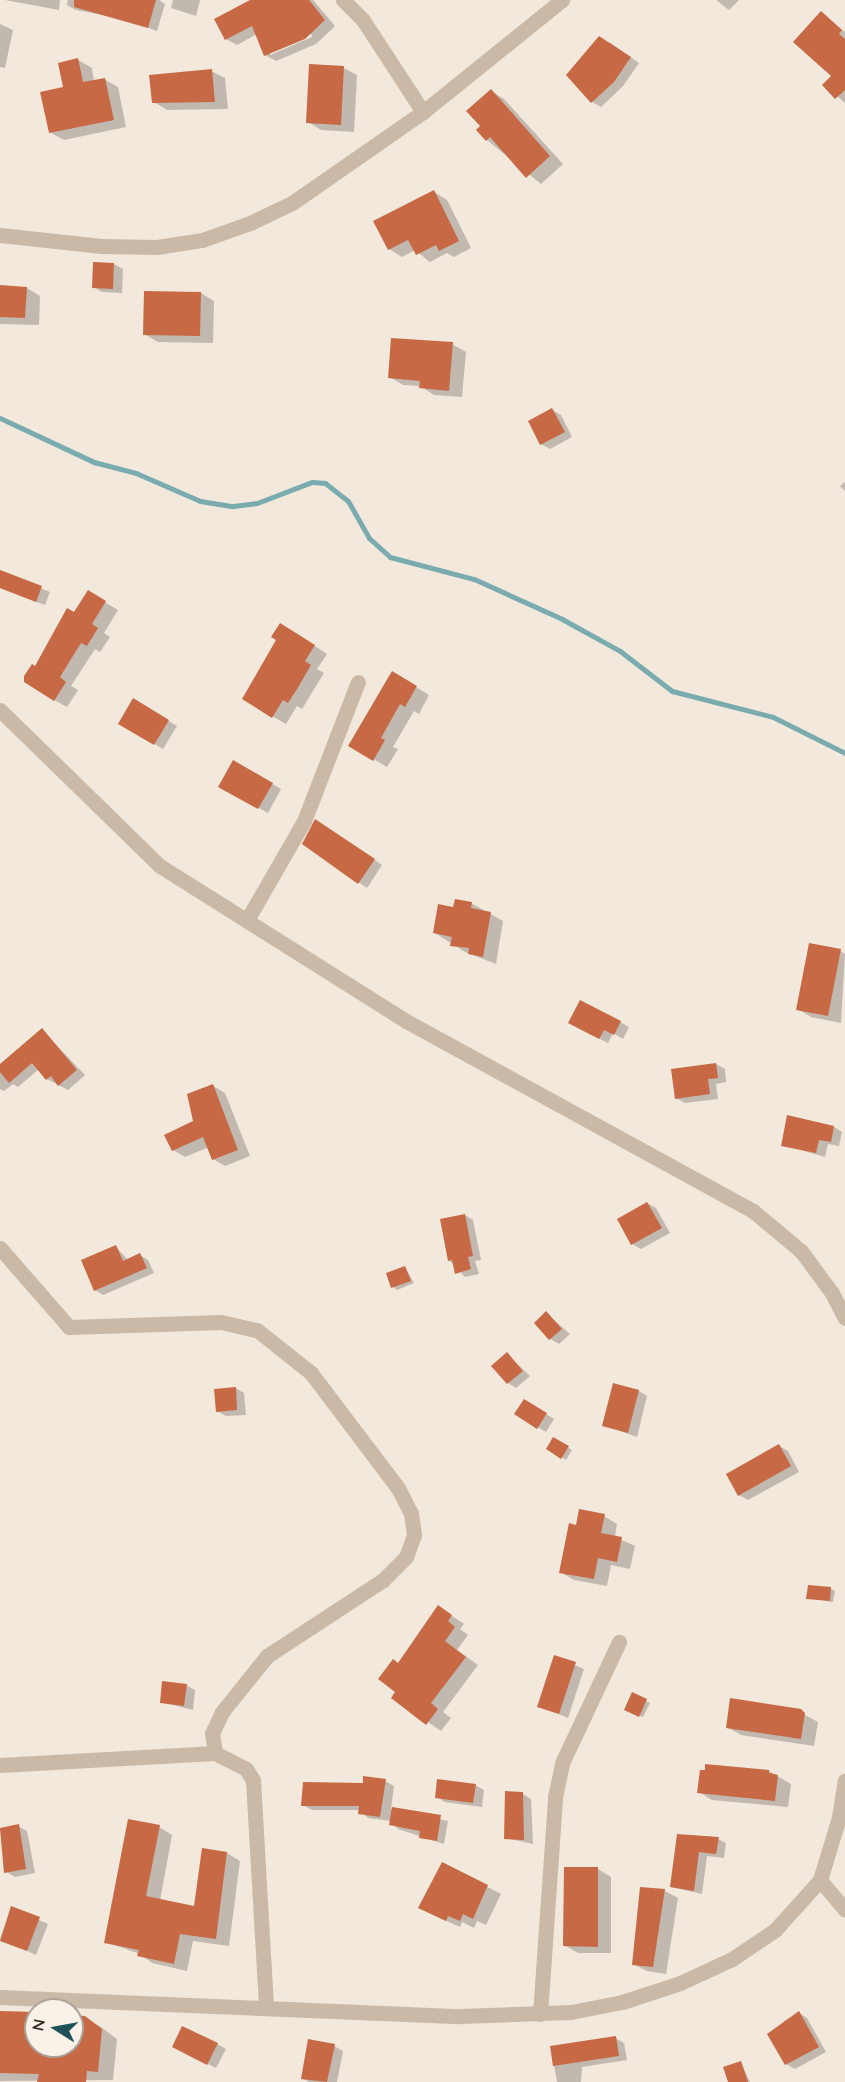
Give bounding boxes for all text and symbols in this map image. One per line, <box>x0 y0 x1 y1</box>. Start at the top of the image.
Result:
north arrow <box>24 1998 84 2058</box>
text: N <box>27 2017 49 2033</box>

